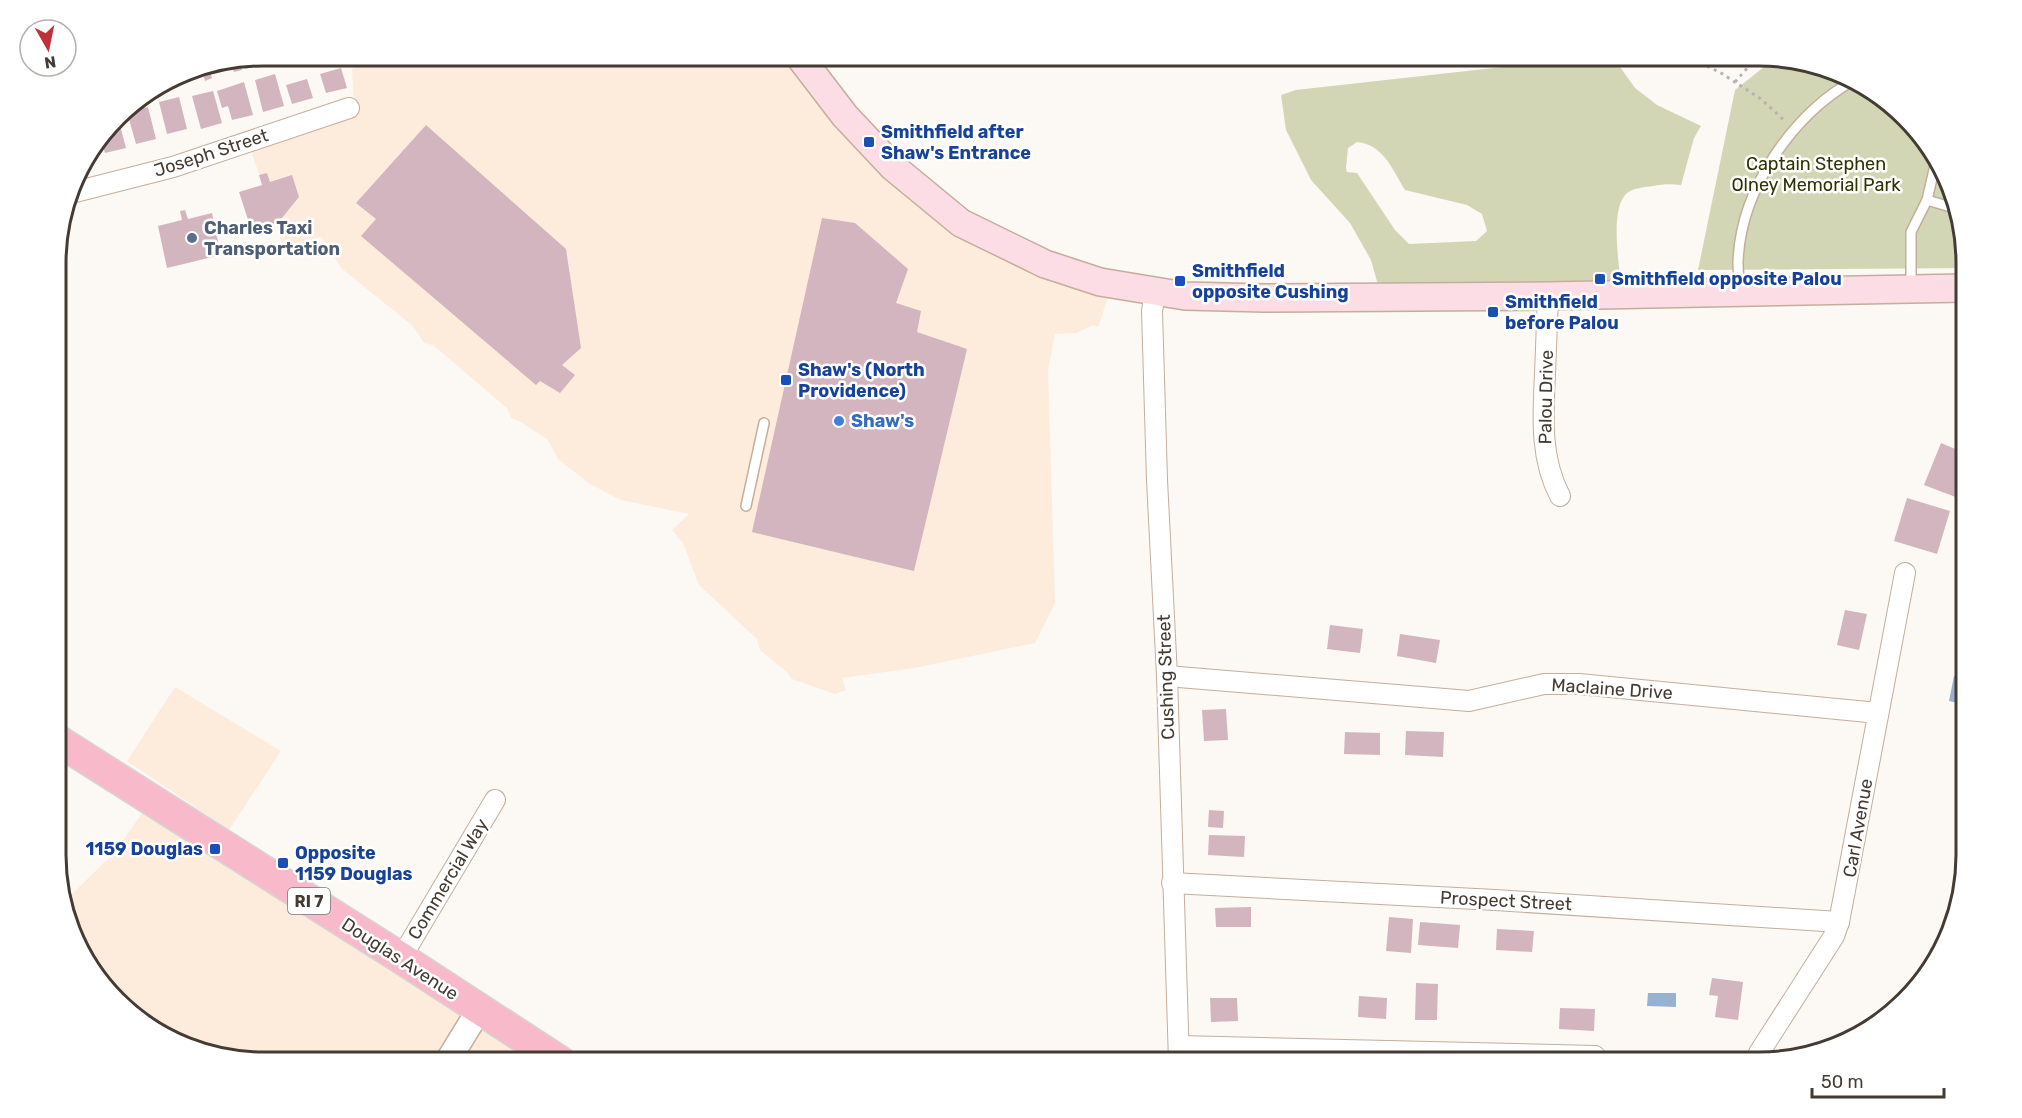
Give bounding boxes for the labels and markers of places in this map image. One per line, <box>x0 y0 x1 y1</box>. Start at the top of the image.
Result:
place label: Smithfield after Shaw's Entrance <box>881 121 1031 164</box>
marker: Smithfield after Shaw's Entrance <box>862 135 876 149</box>
place label: Charles Taxi Transportation <box>204 217 340 260</box>
marker: Charles Taxi Transportation <box>185 231 199 245</box>
place label: Smithfield opposite Cushing <box>1192 260 1349 303</box>
place label: Smithfield opposite Palou <box>1612 268 1842 290</box>
marker: Smithfield opposite Palou <box>1593 272 1607 286</box>
marker: Smithfield opposite Cushing <box>1173 274 1187 288</box>
place label: Smithfield before Palou <box>1505 291 1619 334</box>
marker: Smithfield before Palou <box>1486 305 1500 319</box>
place label: Shaw's (North Providence) <box>798 359 925 402</box>
marker: Shaw's (North Providence) <box>779 373 793 387</box>
place label: Shaw's <box>851 410 914 432</box>
marker: Shaw's <box>832 414 846 428</box>
place label: 1159 Douglas <box>86 838 203 860</box>
marker: 1159 Douglas <box>208 842 222 856</box>
place label: Opposite 1159 Douglas <box>295 842 412 885</box>
marker: Opposite 1159 Douglas <box>276 856 290 870</box>

